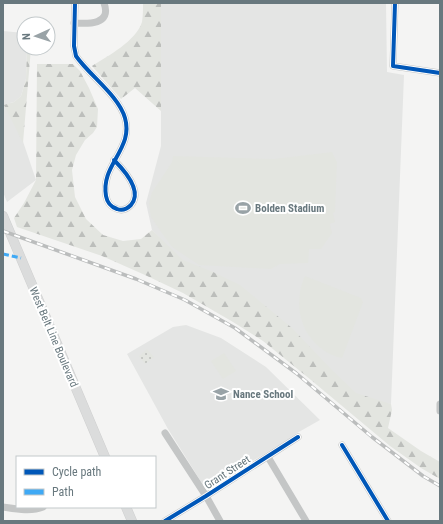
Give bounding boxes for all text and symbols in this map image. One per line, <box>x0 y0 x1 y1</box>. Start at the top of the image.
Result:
north arrow <box>16 16 56 56</box>
text: N <box>20 33 33 40</box>
sports icon: Bolden Stadium <box>234 199 252 217</box>
place label: Bolden Stadium <box>255 202 324 215</box>
street label: West Belt Line Boulevard <box>27 285 81 389</box>
school or university icon: Nance School <box>212 385 230 403</box>
place label: Nance School <box>233 388 294 401</box>
street label: Grant Street <box>202 453 253 492</box>
legend <box>16 456 156 508</box>
text: Cycle path <box>52 465 102 479</box>
text: Path <box>52 485 74 499</box>

